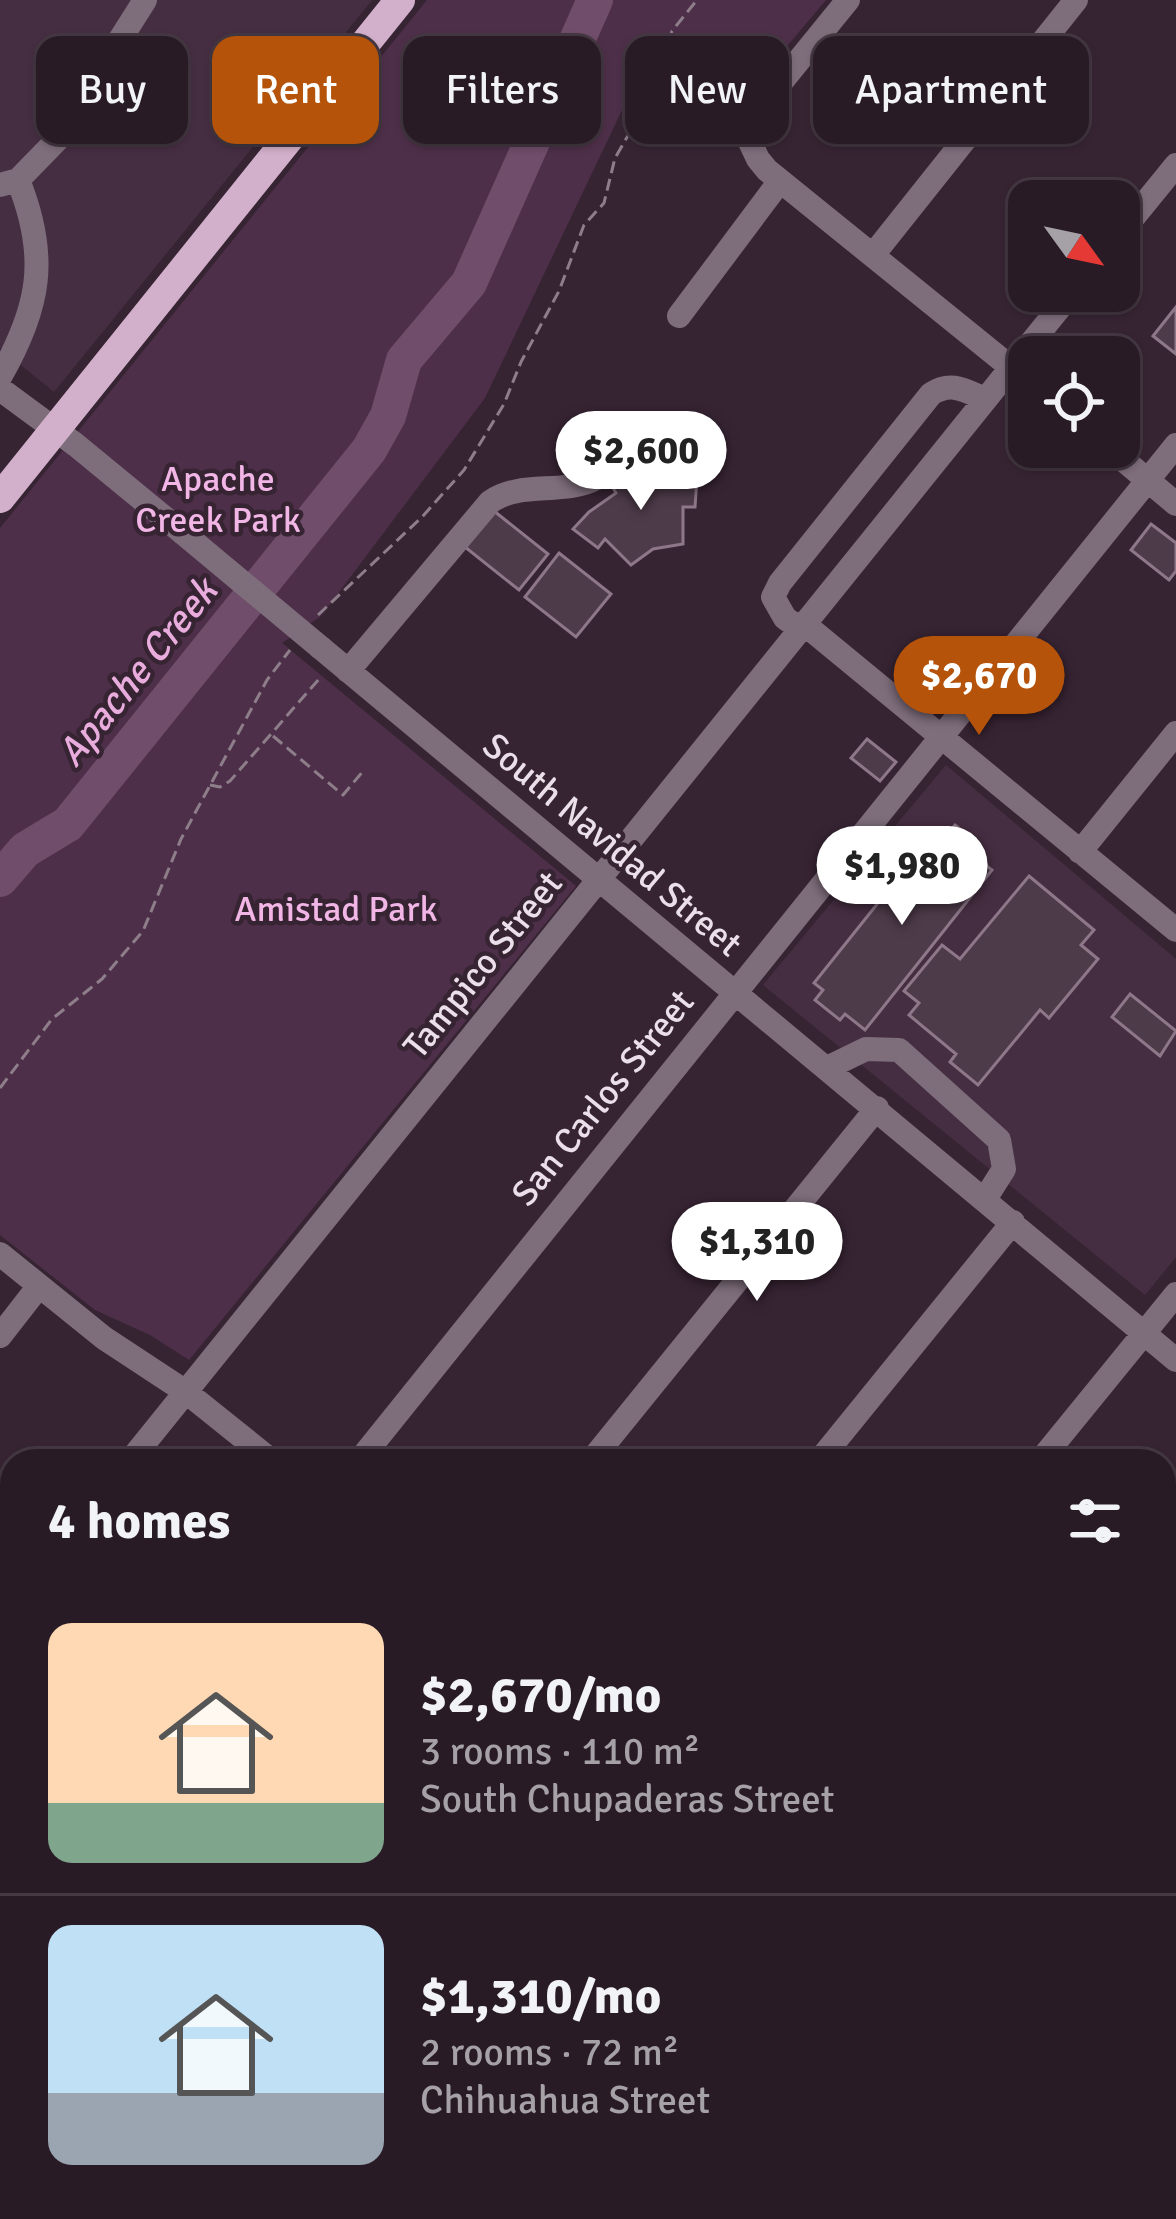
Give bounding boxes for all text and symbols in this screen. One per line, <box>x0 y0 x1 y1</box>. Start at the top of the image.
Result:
chip: Buy <box>36 36 188 144</box>
chip: Rent <box>212 36 379 144</box>
chip: Filters <box>403 36 601 144</box>
chip: New <box>625 36 789 144</box>
chip: Apartment <box>813 36 1089 144</box>
north arrow <box>1008 180 1140 312</box>
map controls <box>1008 180 1140 468</box>
button: locate <box>1008 336 1140 468</box>
pin: $2,600 <box>543 411 739 513</box>
text: $2,600 <box>583 426 699 474</box>
park label: Apache Creek Park <box>135 457 301 543</box>
water label: Apache Creek <box>47 566 229 776</box>
pin: $2,670 <box>881 636 1077 738</box>
text: $2,670 <box>921 651 1037 699</box>
street label: South Navidad Street <box>473 724 751 966</box>
pin: $1,980 <box>804 826 1000 928</box>
text: $1,980 <box>844 841 960 889</box>
street label: Tampico Street <box>394 862 572 1068</box>
park label: Amistad Park <box>234 887 438 932</box>
street label: San Carlos Street <box>502 981 704 1215</box>
pin: $1,310 <box>659 1202 855 1304</box>
text: $1,310 <box>699 1217 815 1265</box>
icon: filters <box>1062 1488 1128 1554</box>
text: 4 homes <box>48 1490 230 1553</box>
text: $2,670/mo <box>420 1664 661 1727</box>
icon: home <box>144 1671 288 1815</box>
text: 3 rooms · 110 m² <box>420 1727 700 1775</box>
text: South Chupaderas Street <box>420 1775 834 1823</box>
text: $1,310/mo <box>420 1965 661 2028</box>
icon: home <box>144 1973 288 2117</box>
text: 2 rooms · 72 m² <box>420 2028 679 2076</box>
text: Chihuahua Street <box>420 2076 710 2124</box>

